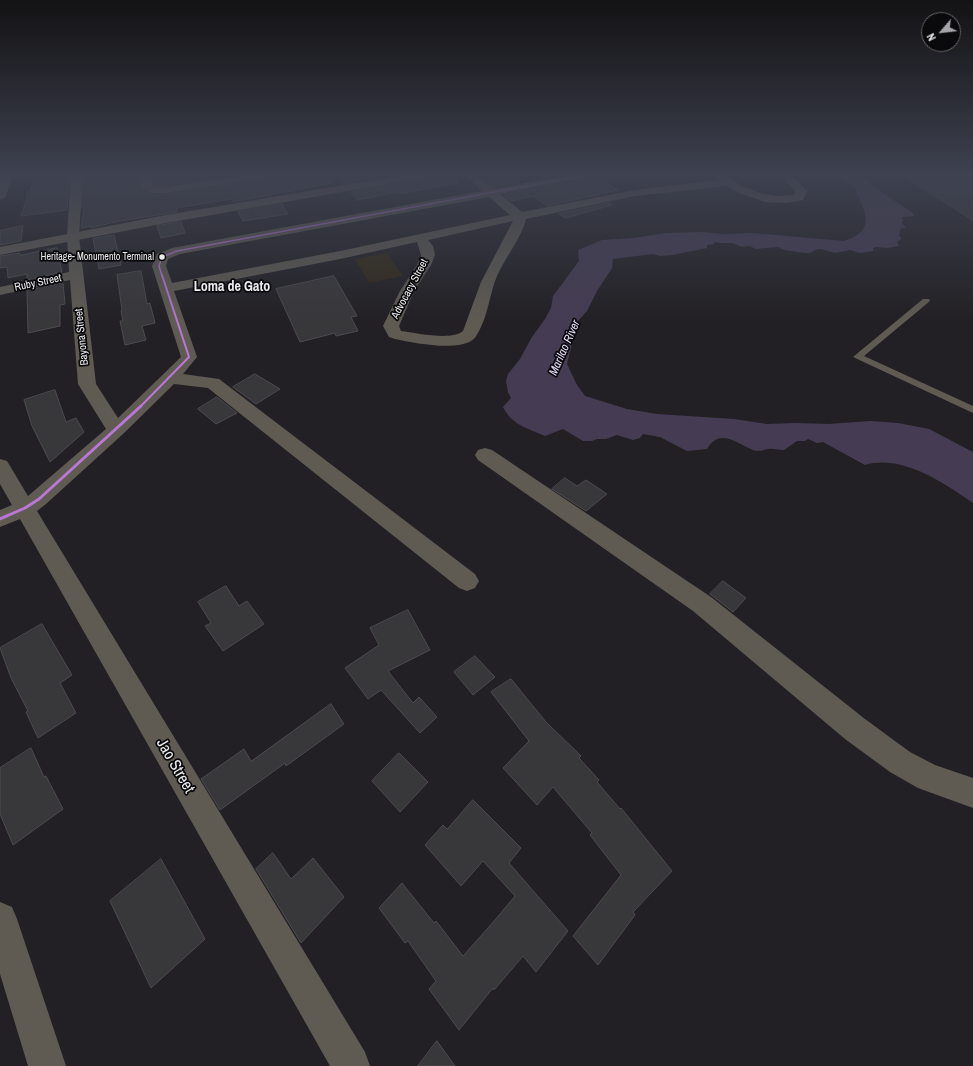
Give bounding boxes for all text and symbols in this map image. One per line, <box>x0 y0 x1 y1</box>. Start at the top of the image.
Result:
north arrow <box>921 12 961 52</box>
text: N <box>924 31 939 43</box>
place label: Heritage- Monumento Terminal <box>41 251 154 263</box>
marker: Heritage- Monumento Terminal <box>157 252 167 262</box>
street label: Advocacy Street <box>389 257 431 321</box>
street label: Ruby Street <box>13 272 63 294</box>
district label: Loma de Gato <box>194 279 270 295</box>
street label: Bayona Street <box>72 308 92 366</box>
water label: Marilao River <box>546 318 584 378</box>
street label: Jao Street <box>152 735 198 797</box>

